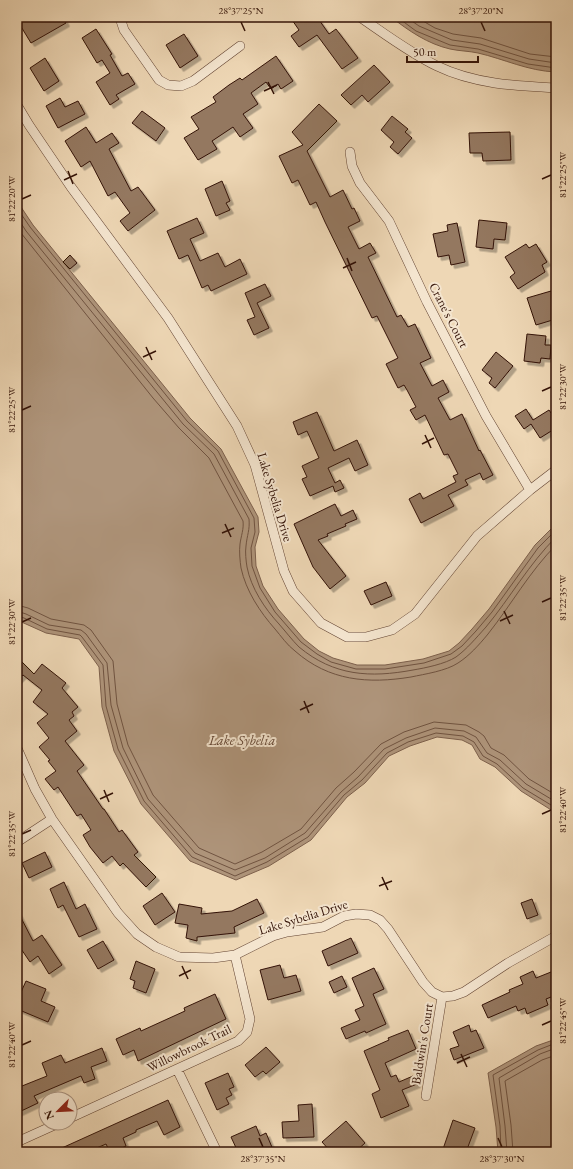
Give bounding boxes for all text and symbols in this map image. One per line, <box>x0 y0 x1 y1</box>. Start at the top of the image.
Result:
text: 28°37'25"N <box>219 4 264 17</box>
text: 28°37'20"N <box>459 4 504 17</box>
scale bar <box>407 38 478 64</box>
text: 50 m <box>413 44 437 60</box>
text: 81°22'25"W <box>556 151 569 198</box>
text: 81°22'20"W <box>5 175 18 222</box>
street label: Crane's Court <box>425 279 473 351</box>
text: 81°22'30"W <box>556 363 569 410</box>
text: 81°22'25"W <box>5 386 18 433</box>
street label: Lake Sybelia Drive <box>253 451 297 543</box>
text: 81°22'35"W <box>556 574 569 621</box>
text: 81°22'30"W <box>5 598 18 645</box>
water label: Lake Sybelia <box>208 731 275 749</box>
text: 81°22'40"W <box>556 786 569 833</box>
text: 81°22'35"W <box>5 810 18 857</box>
street label: Lake Sybelia Drive <box>257 895 349 939</box>
text: 81°22'45"W <box>556 997 569 1044</box>
street label: Baldwin's Court <box>407 1002 437 1086</box>
street label: Willowbrook Trail <box>144 1020 234 1076</box>
text: 81°22'40"W <box>5 1021 18 1068</box>
north arrow <box>38 1091 78 1131</box>
text: N <box>41 1108 57 1122</box>
text: 28°37'35"N <box>241 1152 286 1165</box>
text: 28°37'30"N <box>480 1152 525 1165</box>

